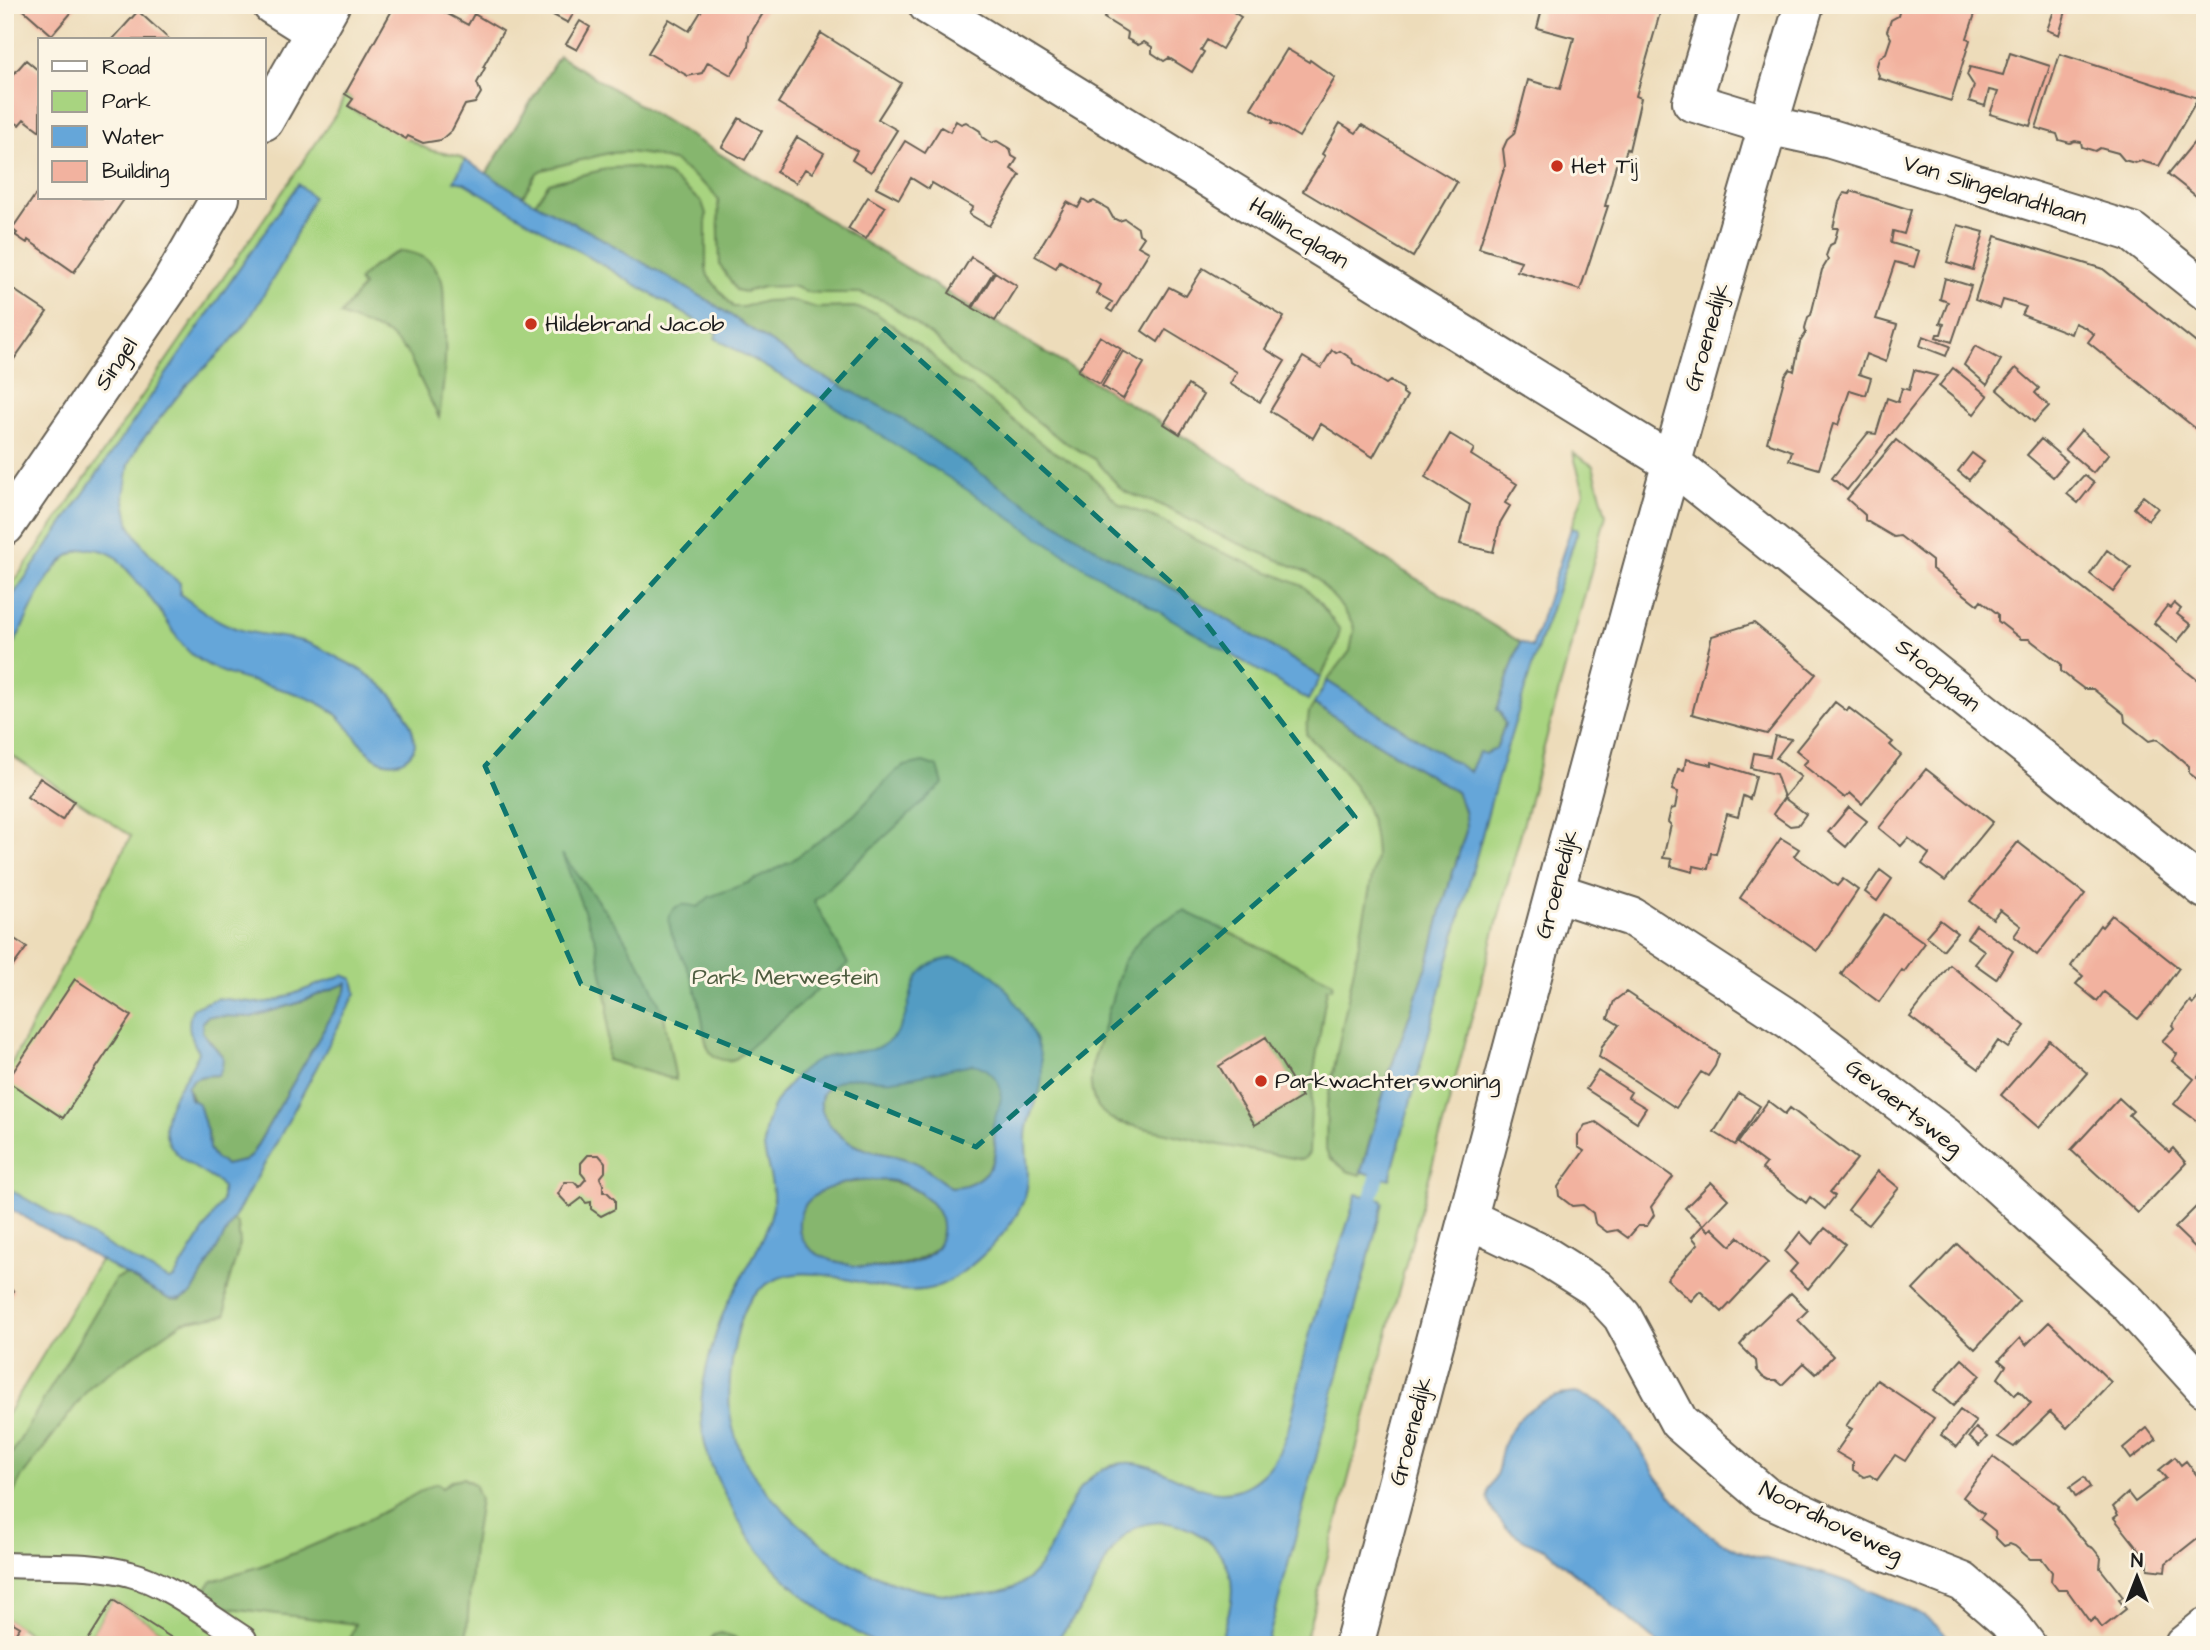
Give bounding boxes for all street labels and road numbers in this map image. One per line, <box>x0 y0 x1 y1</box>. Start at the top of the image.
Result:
street label: Van Slingelandtlaan <box>1899 147 2091 234</box>
street label: Hallincqlaan <box>1243 190 1355 276</box>
street label: Groenedijk <box>1676 279 1738 395</box>
street label: Singel <box>87 331 146 397</box>
street label: Stooplaan <box>1889 631 1987 719</box>
street label: Groenedijk <box>1527 826 1587 942</box>
street label: Gevaertsweg <box>1838 1051 1969 1164</box>
street label: Groenedijk <box>1381 1373 1441 1489</box>
street label: Noordhoveweg <box>1753 1473 1908 1572</box>

